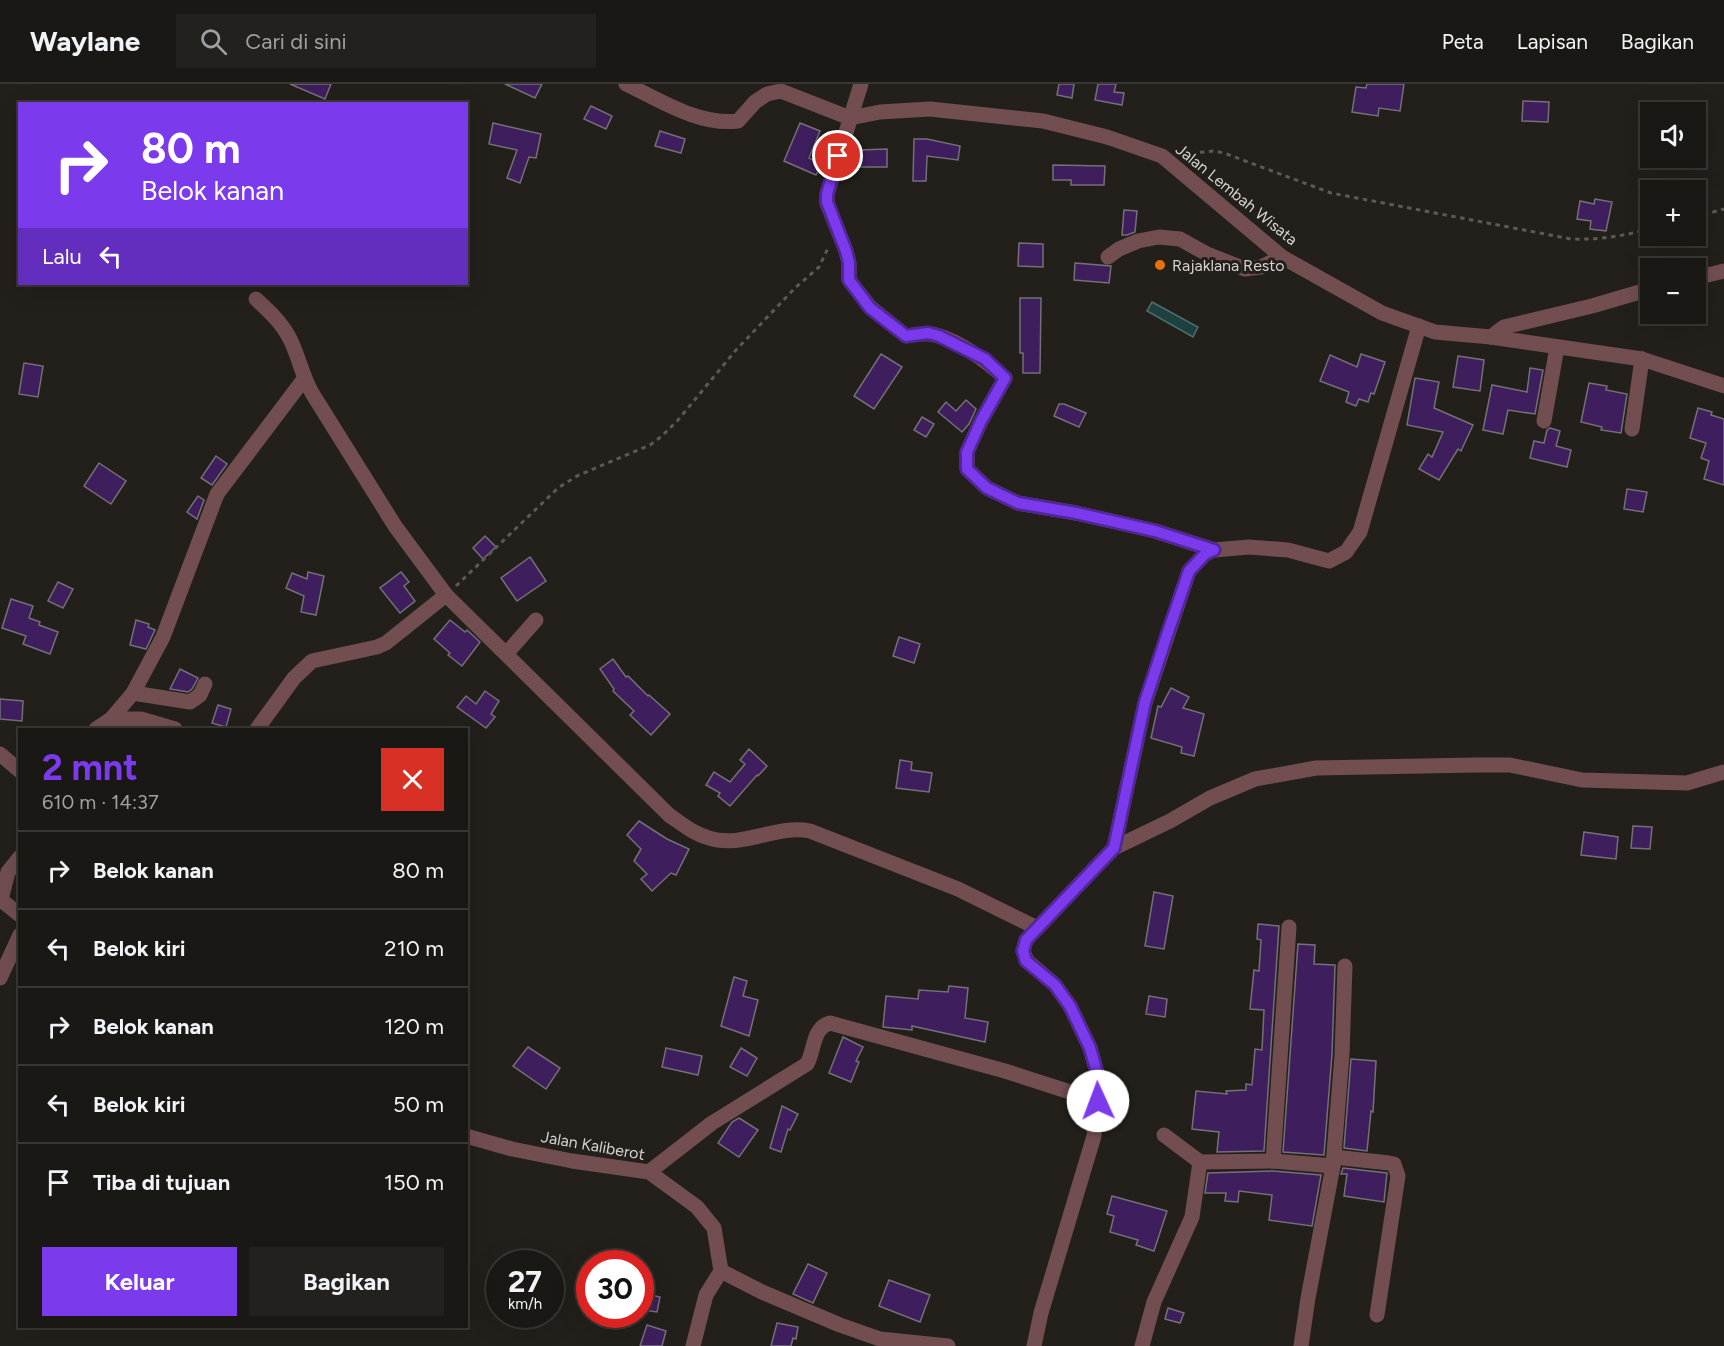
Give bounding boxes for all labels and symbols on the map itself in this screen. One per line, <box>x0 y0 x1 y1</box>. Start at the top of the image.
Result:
pin <box>812 130 863 181</box>
street label: Jalan Lembah Wisata <box>1172 140 1301 249</box>
place label: Rajaklana Resto <box>1172 256 1285 275</box>
marker: Rajaklana Resto <box>1153 258 1167 272</box>
position arrow <box>1066 1069 1130 1133</box>
street label: Jalan Kaliberot <box>540 1127 646 1164</box>
speed limit sign: 30 <box>576 1250 654 1328</box>

